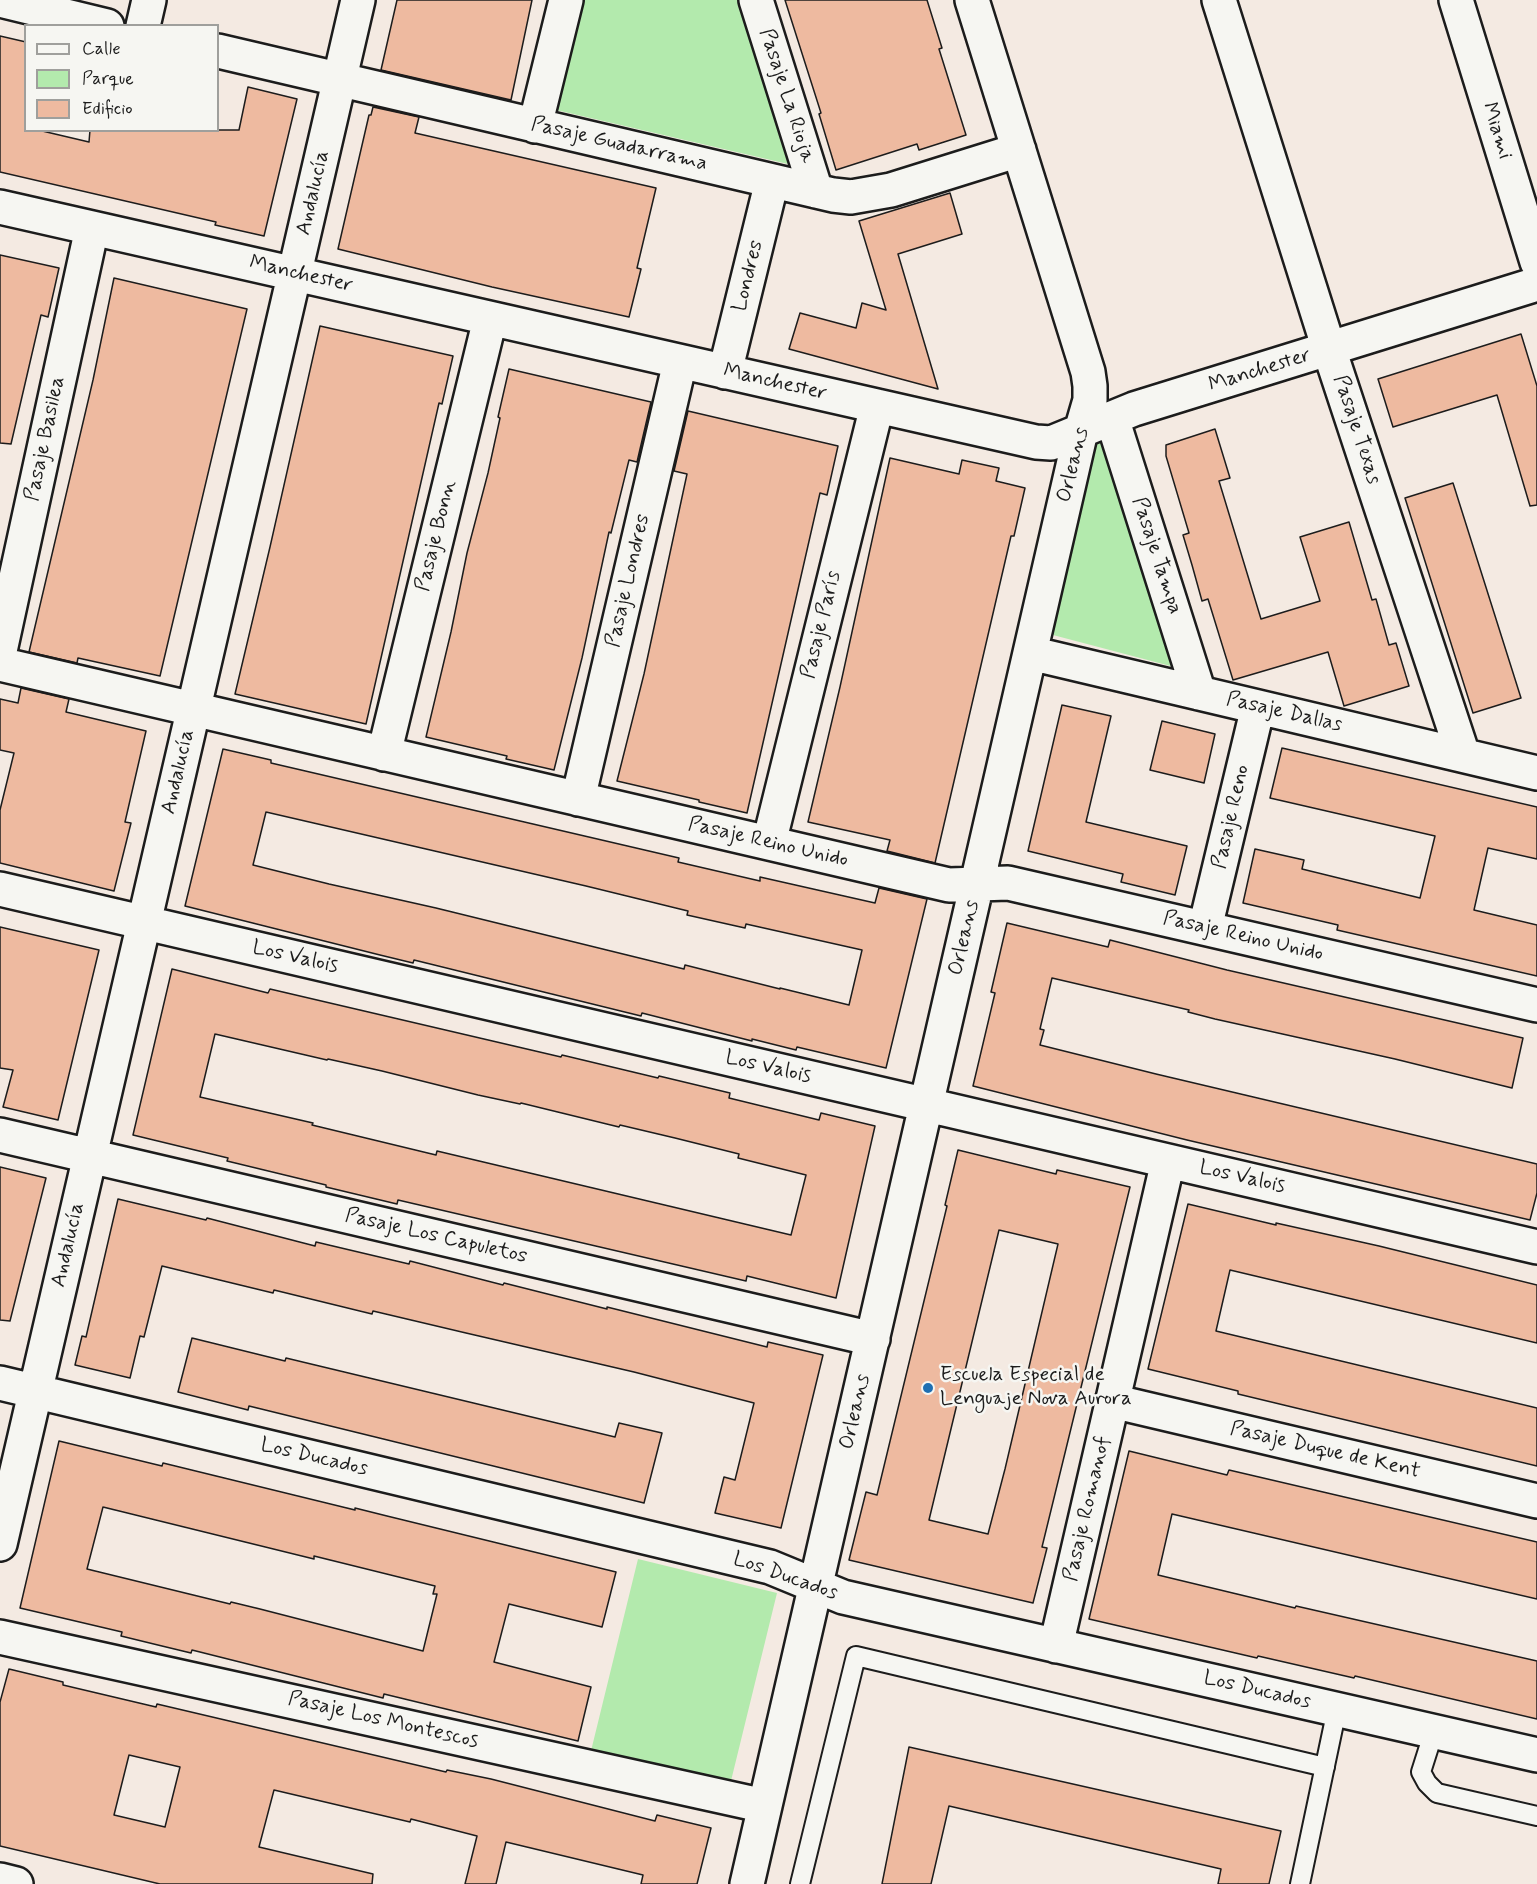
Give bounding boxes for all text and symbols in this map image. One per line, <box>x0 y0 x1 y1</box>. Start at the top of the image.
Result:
legend <box>24 24 219 132</box>
street label: Pasaje La Rioja <box>752 26 820 166</box>
text: Calle <box>82 37 121 61</box>
text: Parque <box>82 67 134 91</box>
text: Edificio <box>82 97 133 121</box>
street label: Miami <box>1475 99 1517 163</box>
street label: Pasaje Guadarrama <box>528 112 710 178</box>
street label: Andalucía <box>292 148 336 238</box>
street label: Londres <box>728 238 770 314</box>
street label: Manchester <box>247 251 355 299</box>
street label: Manchester <box>1206 344 1314 398</box>
street label: Manchester <box>721 359 829 407</box>
street label: Pasaje Texas <box>1327 372 1385 488</box>
street label: Pasaje Basilea <box>20 374 72 504</box>
street label: Orleans <box>1053 425 1095 505</box>
street label: Pasaje Bonn <box>411 478 463 594</box>
street label: Pasaje Tampa <box>1125 494 1187 618</box>
street label: Pasaje Londres <box>601 512 657 650</box>
street label: Pasaje París <box>796 569 848 681</box>
street label: Pasaje Dallas <box>1224 687 1344 739</box>
street label: Andalucía <box>157 727 201 817</box>
street label: Pasaje Reno <box>1208 762 1256 872</box>
street label: Pasaje Reino Unido <box>685 812 851 874</box>
street label: Orleans <box>944 898 986 978</box>
street label: Pasaje Reino Unido <box>1160 906 1326 968</box>
street label: Los Valois <box>250 936 340 980</box>
street label: Los Valois <box>723 1046 813 1090</box>
street label: Los Valois <box>1197 1156 1287 1200</box>
street label: Andalucía <box>47 1200 91 1290</box>
street label: Pasaje Los Capuletos <box>342 1204 530 1270</box>
place label: Escuela Especial de Lenguaje Nova Aurora <box>940 1363 1132 1413</box>
street label: Orleans <box>835 1372 877 1452</box>
marker: Escuela Especial de Lenguaje Nova Aurora <box>921 1381 935 1395</box>
street label: Pasaje Duque de Kent <box>1228 1417 1422 1485</box>
street label: Los Ducados <box>258 1433 370 1483</box>
street label: Pasaje Romanof <box>1059 1434 1117 1584</box>
street label: Los Ducados <box>729 1547 841 1607</box>
street label: Los Ducados <box>1201 1666 1313 1716</box>
street label: Pasaje Los Montescos <box>285 1687 481 1755</box>

